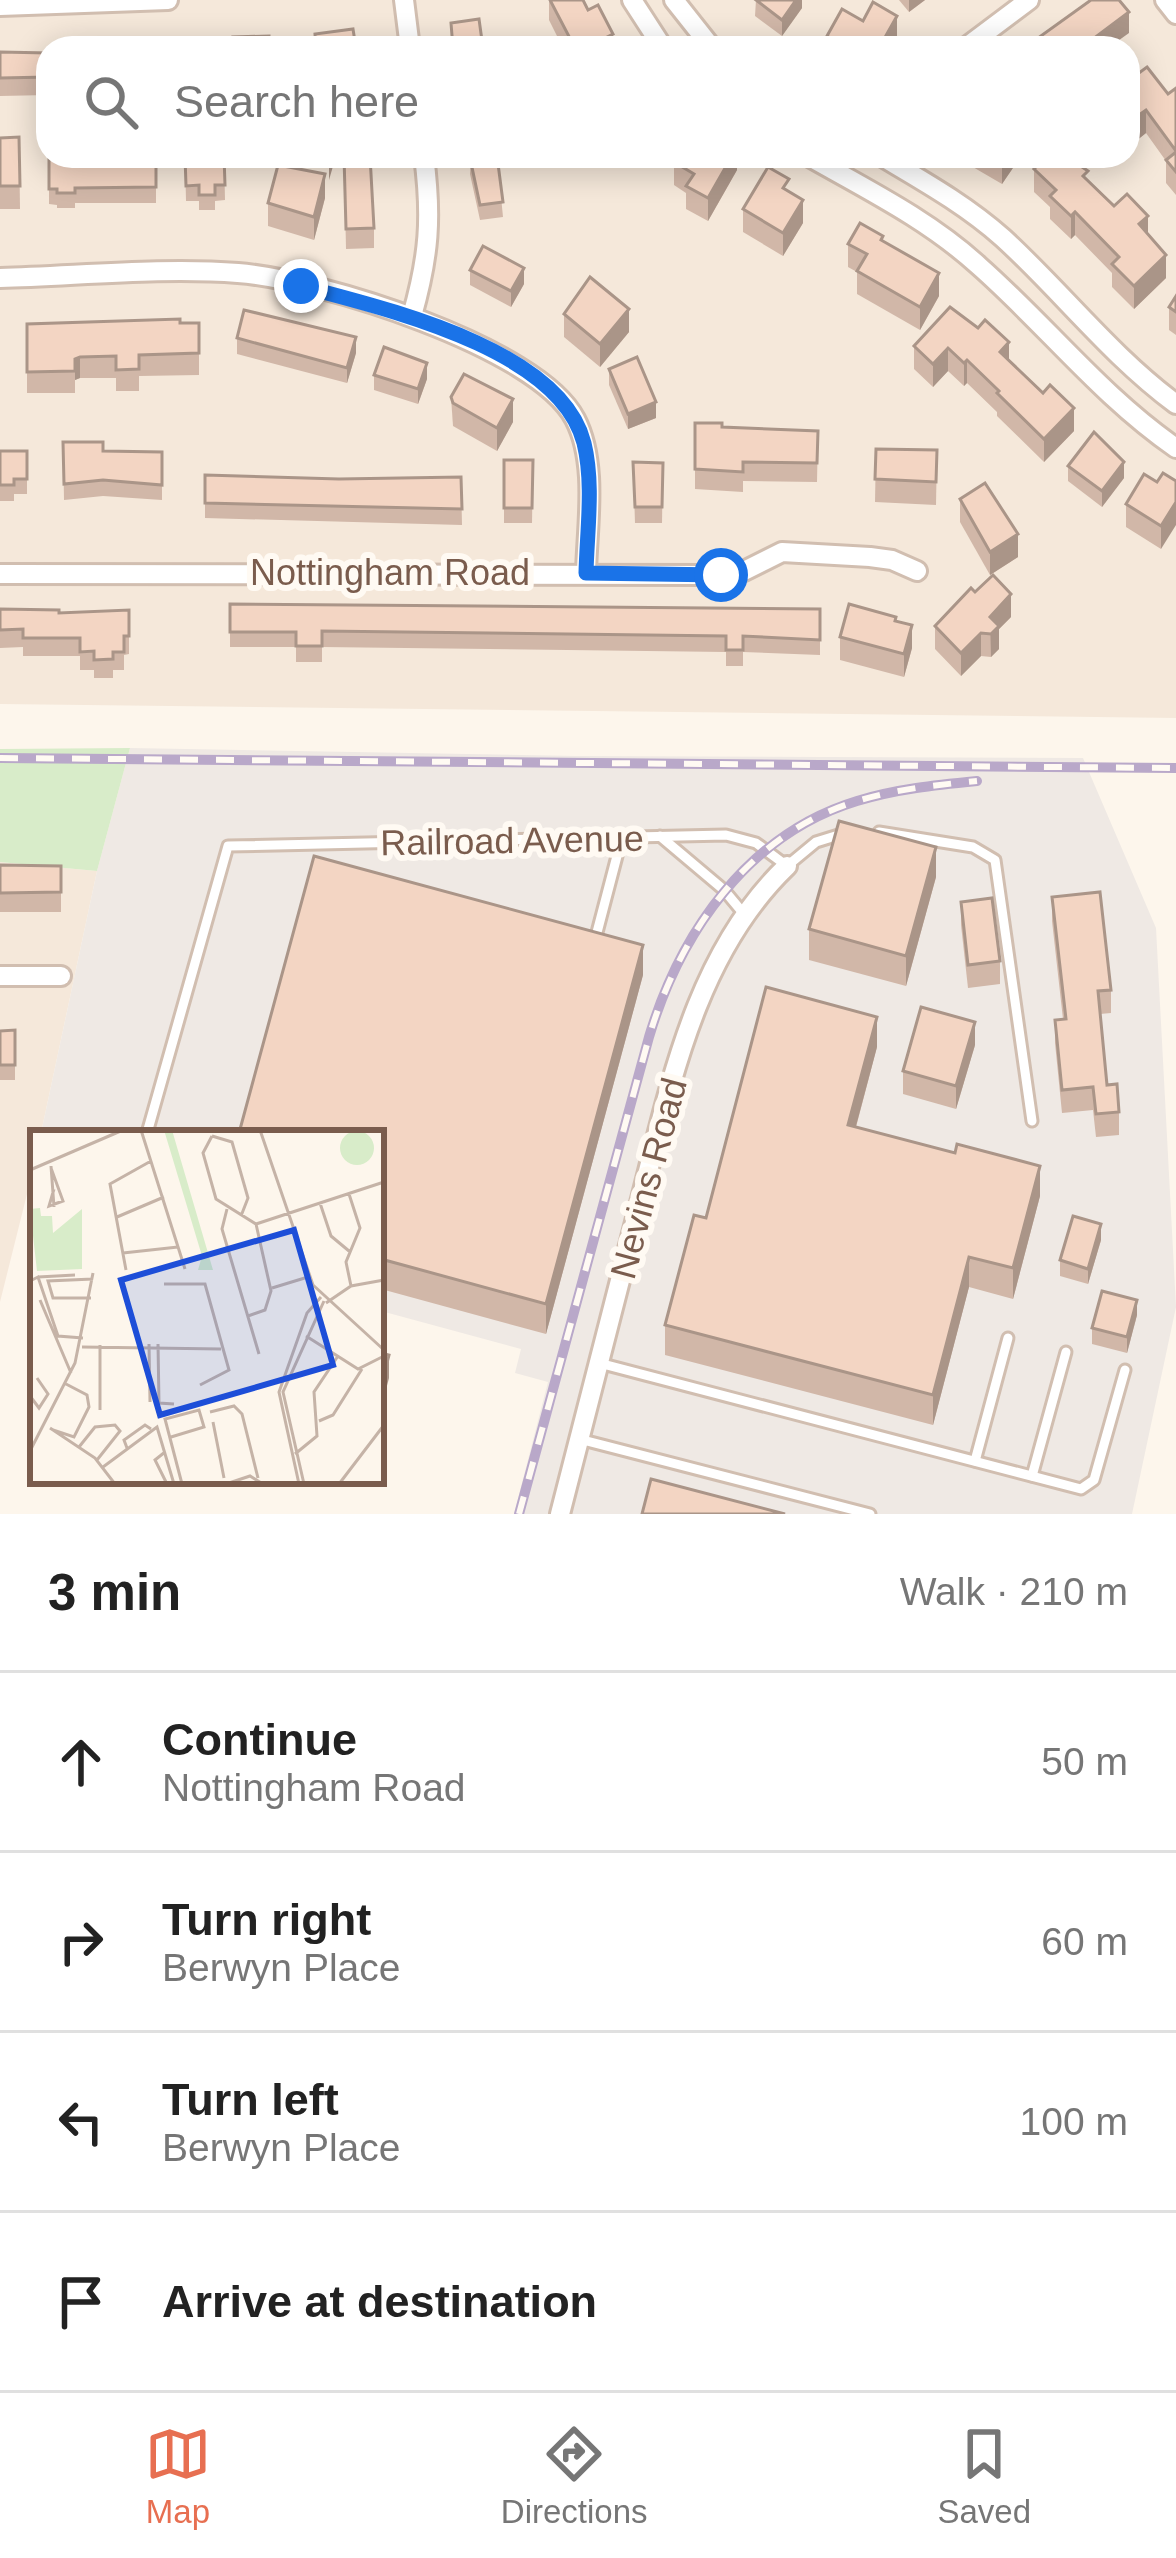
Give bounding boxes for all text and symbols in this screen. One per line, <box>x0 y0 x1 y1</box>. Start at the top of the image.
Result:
search box <box>36 36 1140 168</box>
icon: search <box>78 69 144 135</box>
text: Search here <box>174 76 419 127</box>
route end <box>274 259 328 313</box>
route start <box>694 548 748 602</box>
street label: Nottingham Road <box>250 552 530 593</box>
street label: Railroad Avenue <box>380 818 644 863</box>
street label: Nevins Road <box>602 1073 695 1283</box>
inset map <box>30 1130 384 1484</box>
text: 3 min <box>48 1564 181 1621</box>
text: Walk · 210 m <box>900 1570 1128 1613</box>
text: Continue <box>162 1714 357 1765</box>
icon: ahead <box>48 1729 114 1795</box>
text: 50 m <box>1041 1740 1128 1783</box>
text: Nottingham Road <box>162 1766 466 1809</box>
text: Turn right <box>162 1894 371 1945</box>
icon: right <box>48 1909 114 1975</box>
text: 60 m <box>1041 1920 1128 1963</box>
text: Berwyn Place <box>162 1946 400 1989</box>
text: Turn left <box>162 2074 339 2125</box>
icon: left <box>48 2089 114 2155</box>
text: 100 m <box>1020 2100 1128 2143</box>
text: Berwyn Place <box>162 2126 400 2169</box>
icon: arrive <box>48 2269 114 2335</box>
text: Arrive at destination <box>162 2276 597 2327</box>
tab: Map <box>145 2421 211 2531</box>
tab: Directions <box>501 2421 648 2531</box>
tab: Saved <box>937 2421 1031 2531</box>

